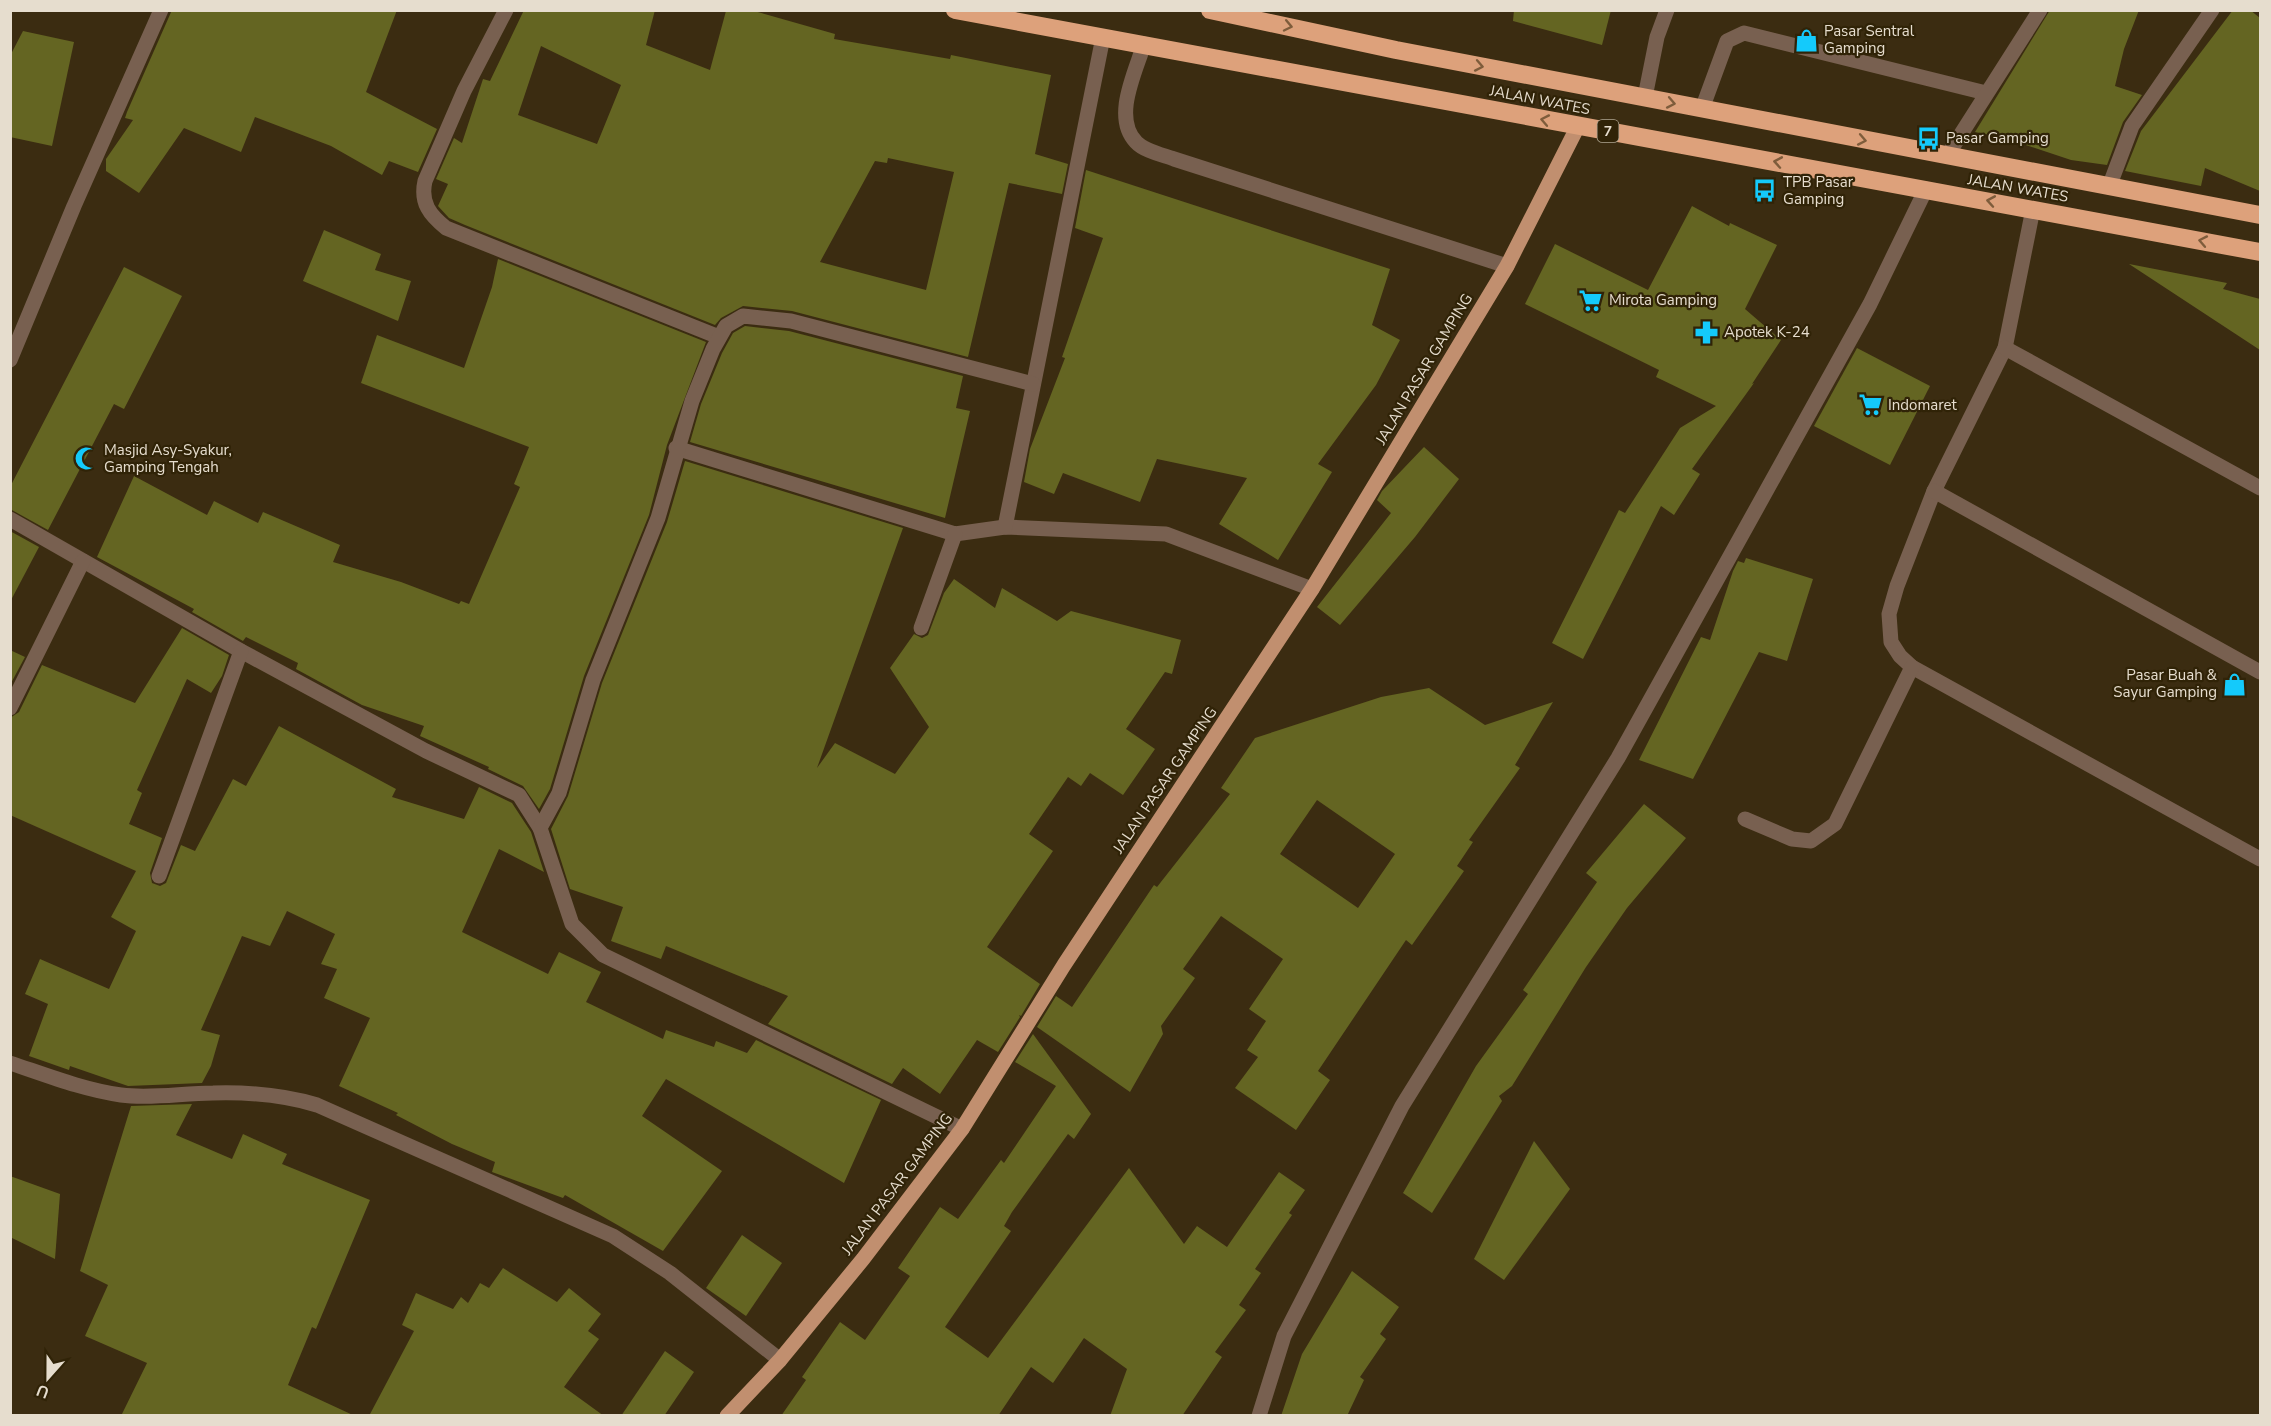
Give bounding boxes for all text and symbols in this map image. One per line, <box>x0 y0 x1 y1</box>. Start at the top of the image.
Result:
one-way arrow <box>1283 19 1293 32</box>
place label: Pasar Sentral Gamping <box>1824 21 1915 58</box>
shop icon: Pasar Sentral Gamping <box>1793 27 1819 53</box>
one-way arrow <box>1474 59 1484 72</box>
street label: JALAN WATES <box>1487 80 1592 120</box>
one-way arrow <box>1665 96 1675 109</box>
one-way arrow <box>1541 114 1551 127</box>
road number: 7 <box>1598 120 1618 142</box>
bus stop icon: Pasar Gamping <box>1915 125 1941 151</box>
place label: Pasar Gamping <box>1946 128 2049 148</box>
one-way arrow <box>1857 133 1867 146</box>
one-way arrow <box>1774 156 1784 169</box>
street label: JALAN WATES <box>1965 169 2070 207</box>
place label: TPB Pasar Gamping <box>1783 172 1854 209</box>
bus stop icon: TPB Pasar Gamping <box>1752 178 1778 204</box>
one-way arrow <box>1986 195 1996 208</box>
one-way arrow <box>2198 235 2208 248</box>
supermarket icon: Mirota Gamping <box>1578 287 1604 313</box>
street label: JALAN PASAR GAMPING <box>1370 290 1477 449</box>
place label: Mirota Gamping <box>1609 290 1717 310</box>
pharmacy icon: Apotek K-24 <box>1693 319 1719 345</box>
place label: Apotek K-24 <box>1724 322 1810 342</box>
supermarket icon: Indomaret <box>1857 392 1883 418</box>
place label: Indomaret <box>1888 395 1957 415</box>
place label: Masjid Asy-Syakur, Gamping Tengah <box>104 440 232 477</box>
mosque icon: Masjid Asy-Syakur, Gamping Tengah <box>73 446 99 472</box>
place label: Pasar Buah & Sayur Gamping <box>2113 665 2218 702</box>
shop icon: Pasar Buah & Sayur Gamping <box>2222 671 2248 697</box>
street label: JALAN PASAR GAMPING <box>1108 703 1222 858</box>
street label: JALAN PASAR GAMPING <box>836 1109 957 1260</box>
north arrow <box>18 1348 78 1408</box>
text: U <box>34 1379 52 1403</box>

